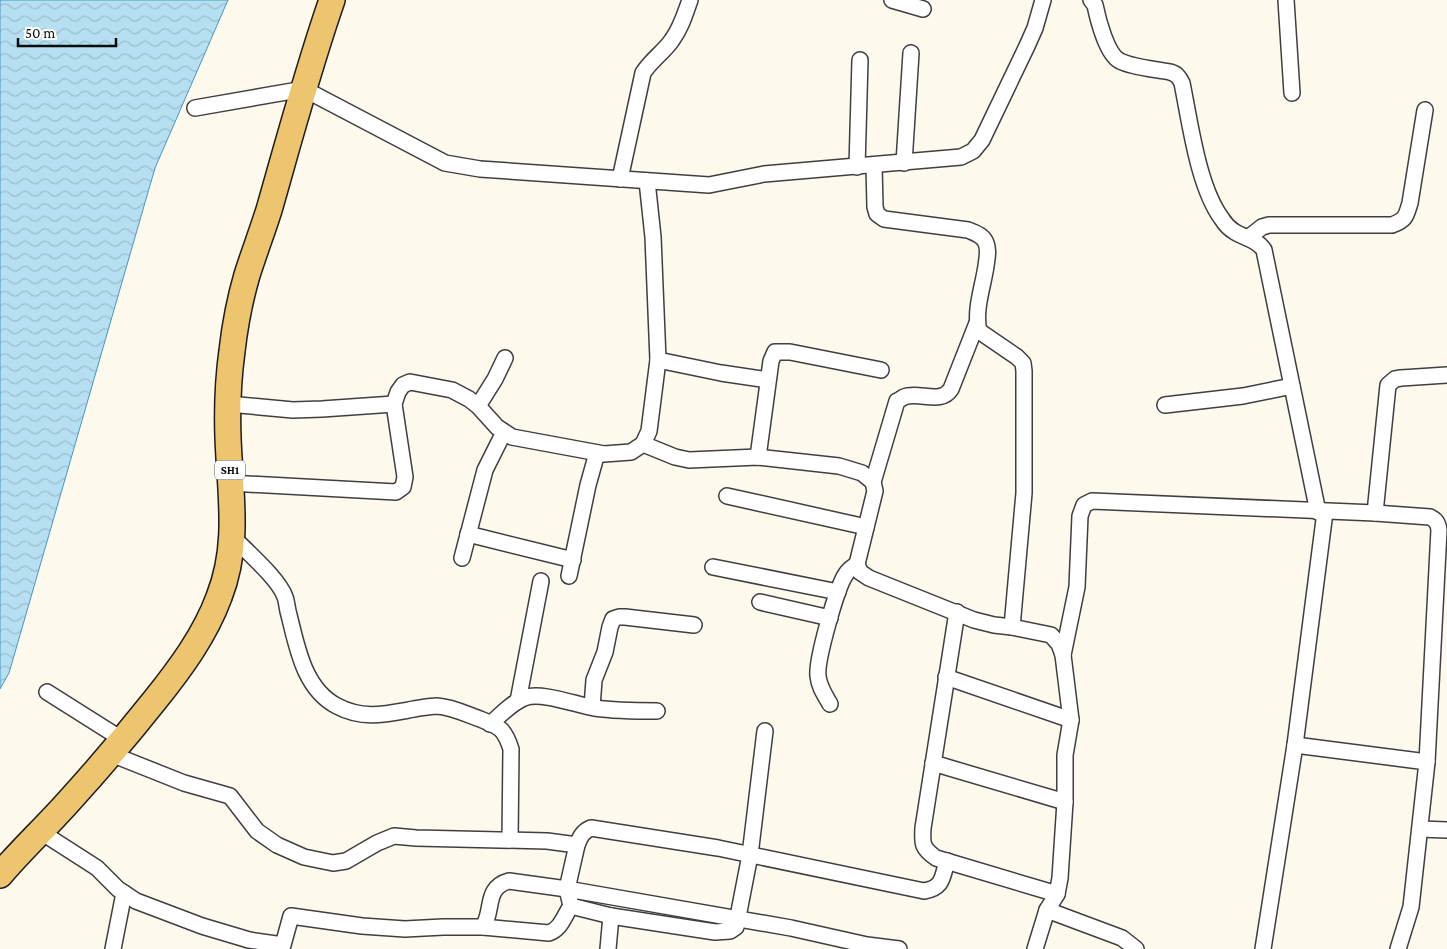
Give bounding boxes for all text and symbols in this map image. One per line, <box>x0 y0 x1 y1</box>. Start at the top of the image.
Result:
scale bar <box>18 15 115 47</box>
text: 50 m <box>25 25 55 41</box>
road number: SH1 <box>215 460 245 480</box>

